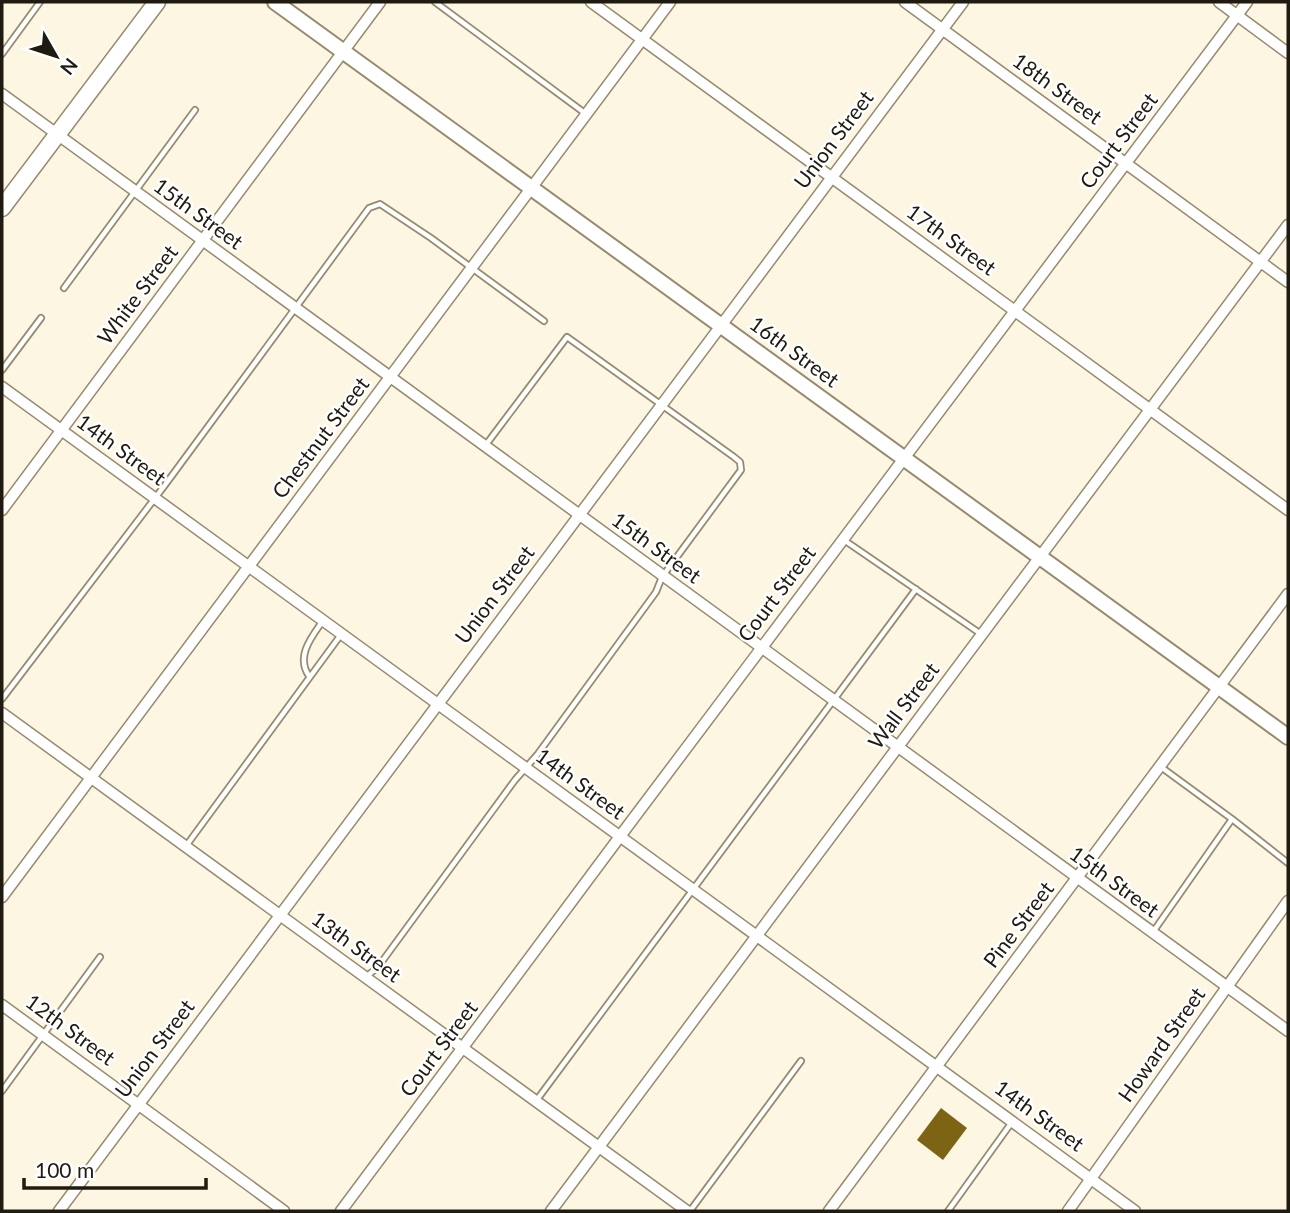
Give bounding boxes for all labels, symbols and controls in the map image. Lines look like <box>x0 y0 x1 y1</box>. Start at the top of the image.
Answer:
north arrow <box>21 21 91 91</box>
street label: 18th Street <box>1008 47 1108 129</box>
text: N <box>56 54 83 80</box>
street label: Union Street <box>788 85 878 193</box>
street label: Court Street <box>1074 87 1162 193</box>
street label: 15th Street <box>149 172 249 254</box>
street label: 17th Street <box>902 198 1002 280</box>
street label: White Street <box>91 239 182 349</box>
street label: 16th Street <box>745 310 845 392</box>
street label: Chestnut Street <box>266 371 374 503</box>
street label: 14th Street <box>72 408 172 490</box>
street label: 15th Street <box>607 506 707 588</box>
street label: Union Street <box>449 540 539 648</box>
street label: Court Street <box>732 540 820 646</box>
street label: Wall Street <box>862 657 944 753</box>
street label: 14th Street <box>531 742 631 824</box>
street label: 15th Street <box>1065 840 1165 922</box>
street label: Pine Street <box>977 876 1058 972</box>
street label: 13th Street <box>307 905 407 987</box>
street label: Howard Street <box>1112 982 1210 1106</box>
street label: 12th Street <box>21 988 121 1070</box>
street label: Union Street <box>109 994 199 1102</box>
street label: Court Street <box>394 995 482 1101</box>
street label: 14th Street <box>990 1074 1090 1156</box>
scale bar <box>24 1146 206 1190</box>
text: 100 m <box>35 1157 94 1182</box>

